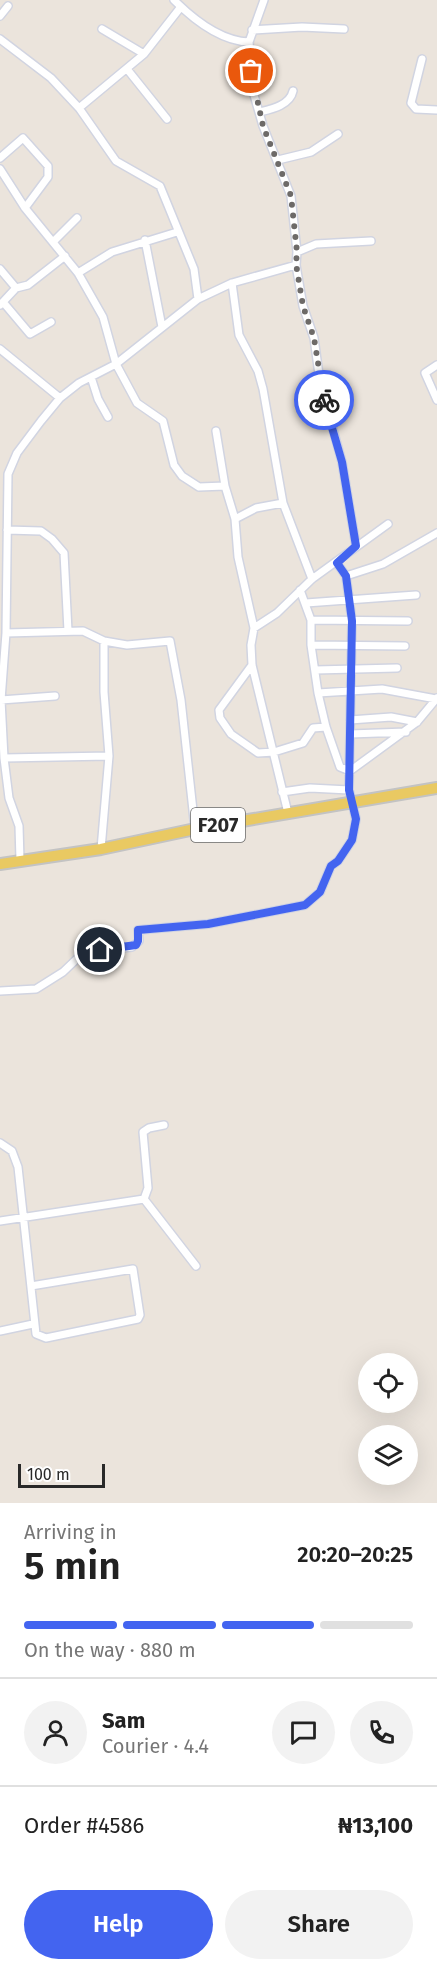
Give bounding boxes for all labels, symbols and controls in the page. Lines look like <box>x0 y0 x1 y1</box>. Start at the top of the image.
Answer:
pin <box>225 45 276 96</box>
icon: bag <box>234 54 267 87</box>
courier <box>294 370 354 430</box>
icon: bike <box>308 384 341 417</box>
road number: F207 <box>191 808 245 842</box>
pin <box>74 924 125 975</box>
icon: home <box>83 933 116 966</box>
map controls <box>358 1353 418 1485</box>
button: locate <box>358 1353 418 1413</box>
button: layers <box>358 1425 418 1485</box>
scale bar <box>18 1461 105 1488</box>
text: 100 m <box>27 1465 70 1484</box>
text: Arriving in <box>24 1520 117 1544</box>
text: 20:20–20:25 <box>297 1541 413 1568</box>
text: 5 min <box>24 1543 121 1589</box>
text: On the way · 880 m <box>24 1638 196 1662</box>
button: person <box>24 1701 87 1764</box>
button: chat <box>272 1701 335 1764</box>
button: phone <box>350 1701 413 1764</box>
text: Sam <box>102 1707 145 1734</box>
text: Courier · 4.4 <box>102 1734 209 1758</box>
text: Order #4586 <box>24 1812 144 1839</box>
text: ₦13,100 <box>338 1812 413 1839</box>
button: Help <box>24 1890 213 1959</box>
button: Share <box>225 1890 413 1959</box>

